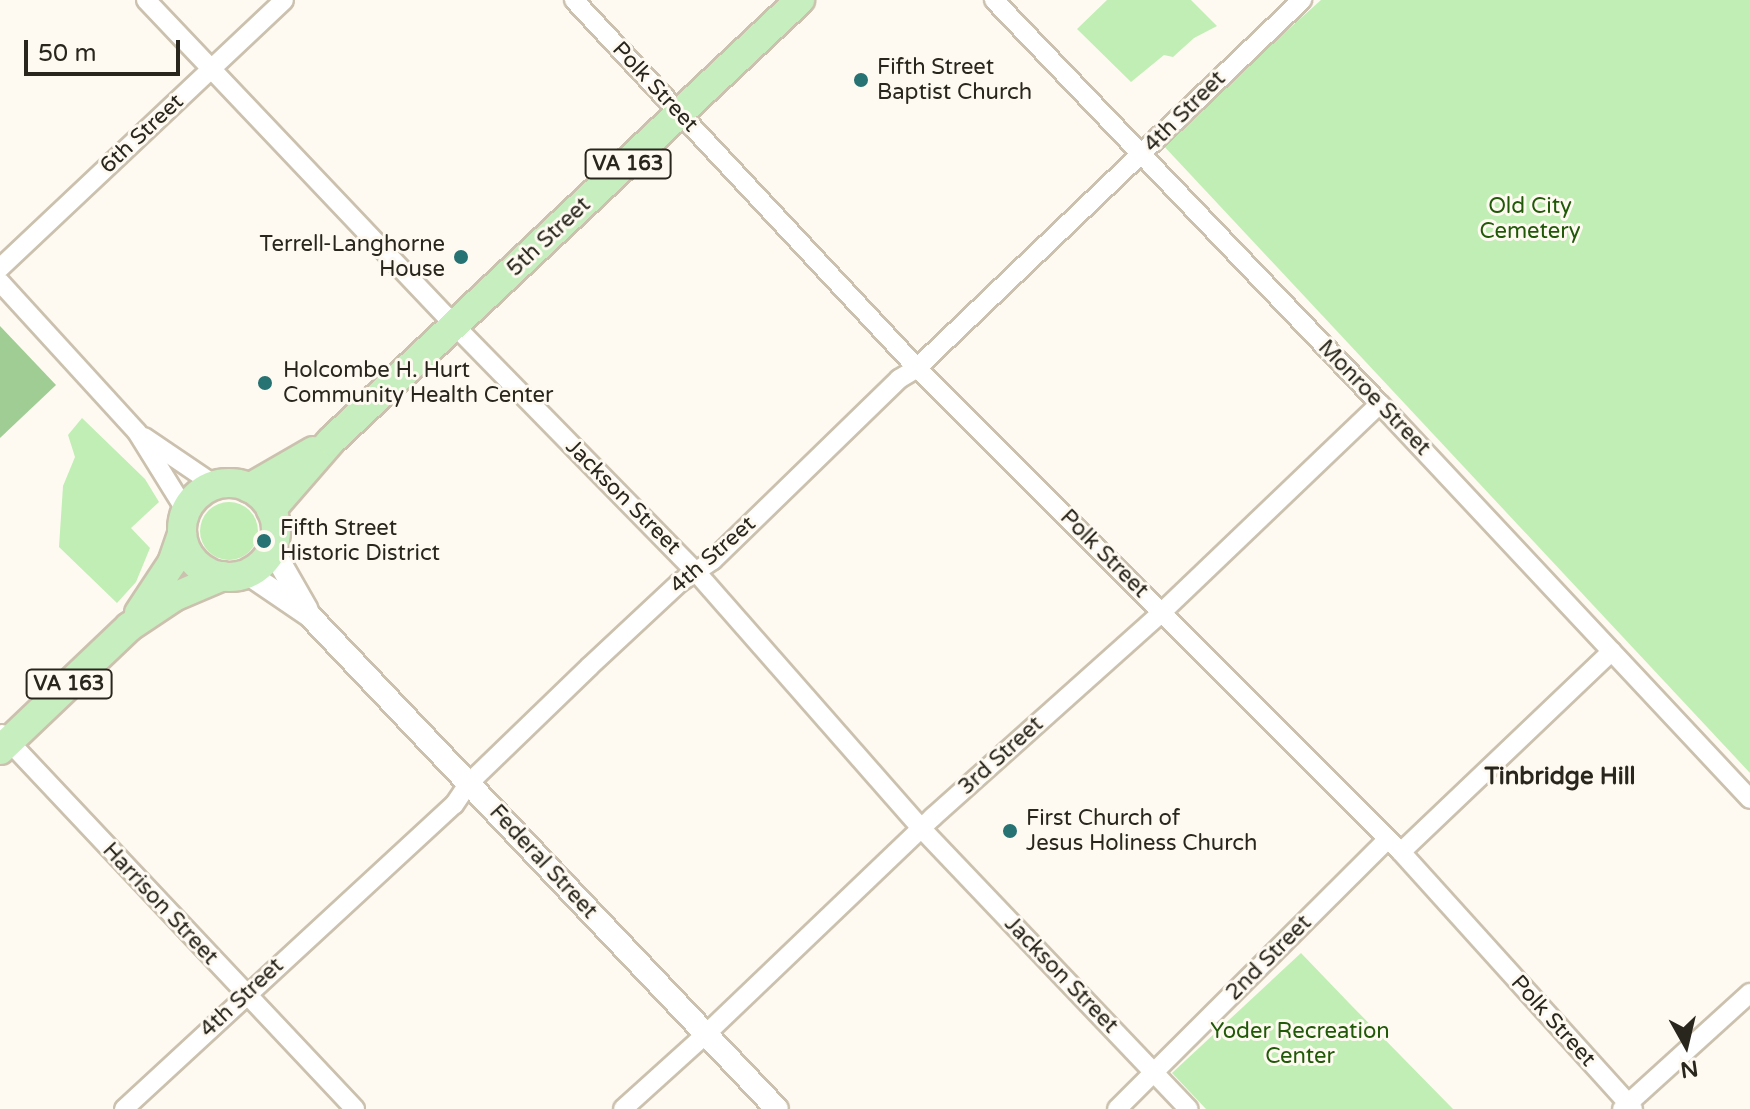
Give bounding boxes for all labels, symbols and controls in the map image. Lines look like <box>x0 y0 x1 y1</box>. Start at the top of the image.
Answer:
scale bar <box>28 24 184 74</box>
street label: Polk Street <box>607 36 703 138</box>
text: 50 m <box>38 39 96 68</box>
place label: Fifth Street Baptist Church <box>877 54 1032 106</box>
street label: 4th Street <box>1139 66 1231 158</box>
marker: Fifth Street Baptist Church <box>852 71 870 89</box>
street label: 6th Street <box>95 89 189 179</box>
road number: VA 163 <box>584 148 672 180</box>
street label: 5th Street <box>502 192 596 282</box>
park label: Old City Cemetery <box>1480 193 1580 244</box>
place label: Terrell-Langhorne House <box>260 231 445 282</box>
marker: Terrell-Langhorne House <box>452 248 470 266</box>
street label: Monroe Street <box>1312 335 1436 461</box>
place label: Holcombe H. Hurt Community Health Center <box>283 357 553 408</box>
marker: Holcombe H. Hurt Community Health Center <box>254 372 276 394</box>
street label: Jackson Street <box>560 434 686 560</box>
street label: Polk Street <box>1054 504 1154 604</box>
street label: 4th Street <box>665 511 761 599</box>
place label: Fifth Street Historic District <box>280 515 440 566</box>
marker: Fifth Street Historic District <box>255 532 273 550</box>
road number: VA 163 <box>25 668 113 700</box>
street label: 3rd Street <box>953 711 1049 801</box>
district label: Tinbridge Hill <box>1484 763 1636 791</box>
street label: Federal Street <box>484 800 602 924</box>
place label: First Church of Jesus Holiness Church <box>1026 805 1257 856</box>
marker: First Church of Jesus Holiness Church <box>1001 822 1019 840</box>
street label: Harrison Street <box>97 838 223 970</box>
street label: 2nd Street <box>1221 910 1317 1006</box>
street label: Jackson Street <box>999 911 1123 1039</box>
street label: 4th Street <box>195 953 289 1043</box>
street label: Polk Street <box>1505 970 1601 1072</box>
north arrow <box>1646 1005 1726 1085</box>
park label: Yoder Recreation Center <box>1210 1018 1390 1070</box>
text: N <box>1679 1055 1700 1083</box>

